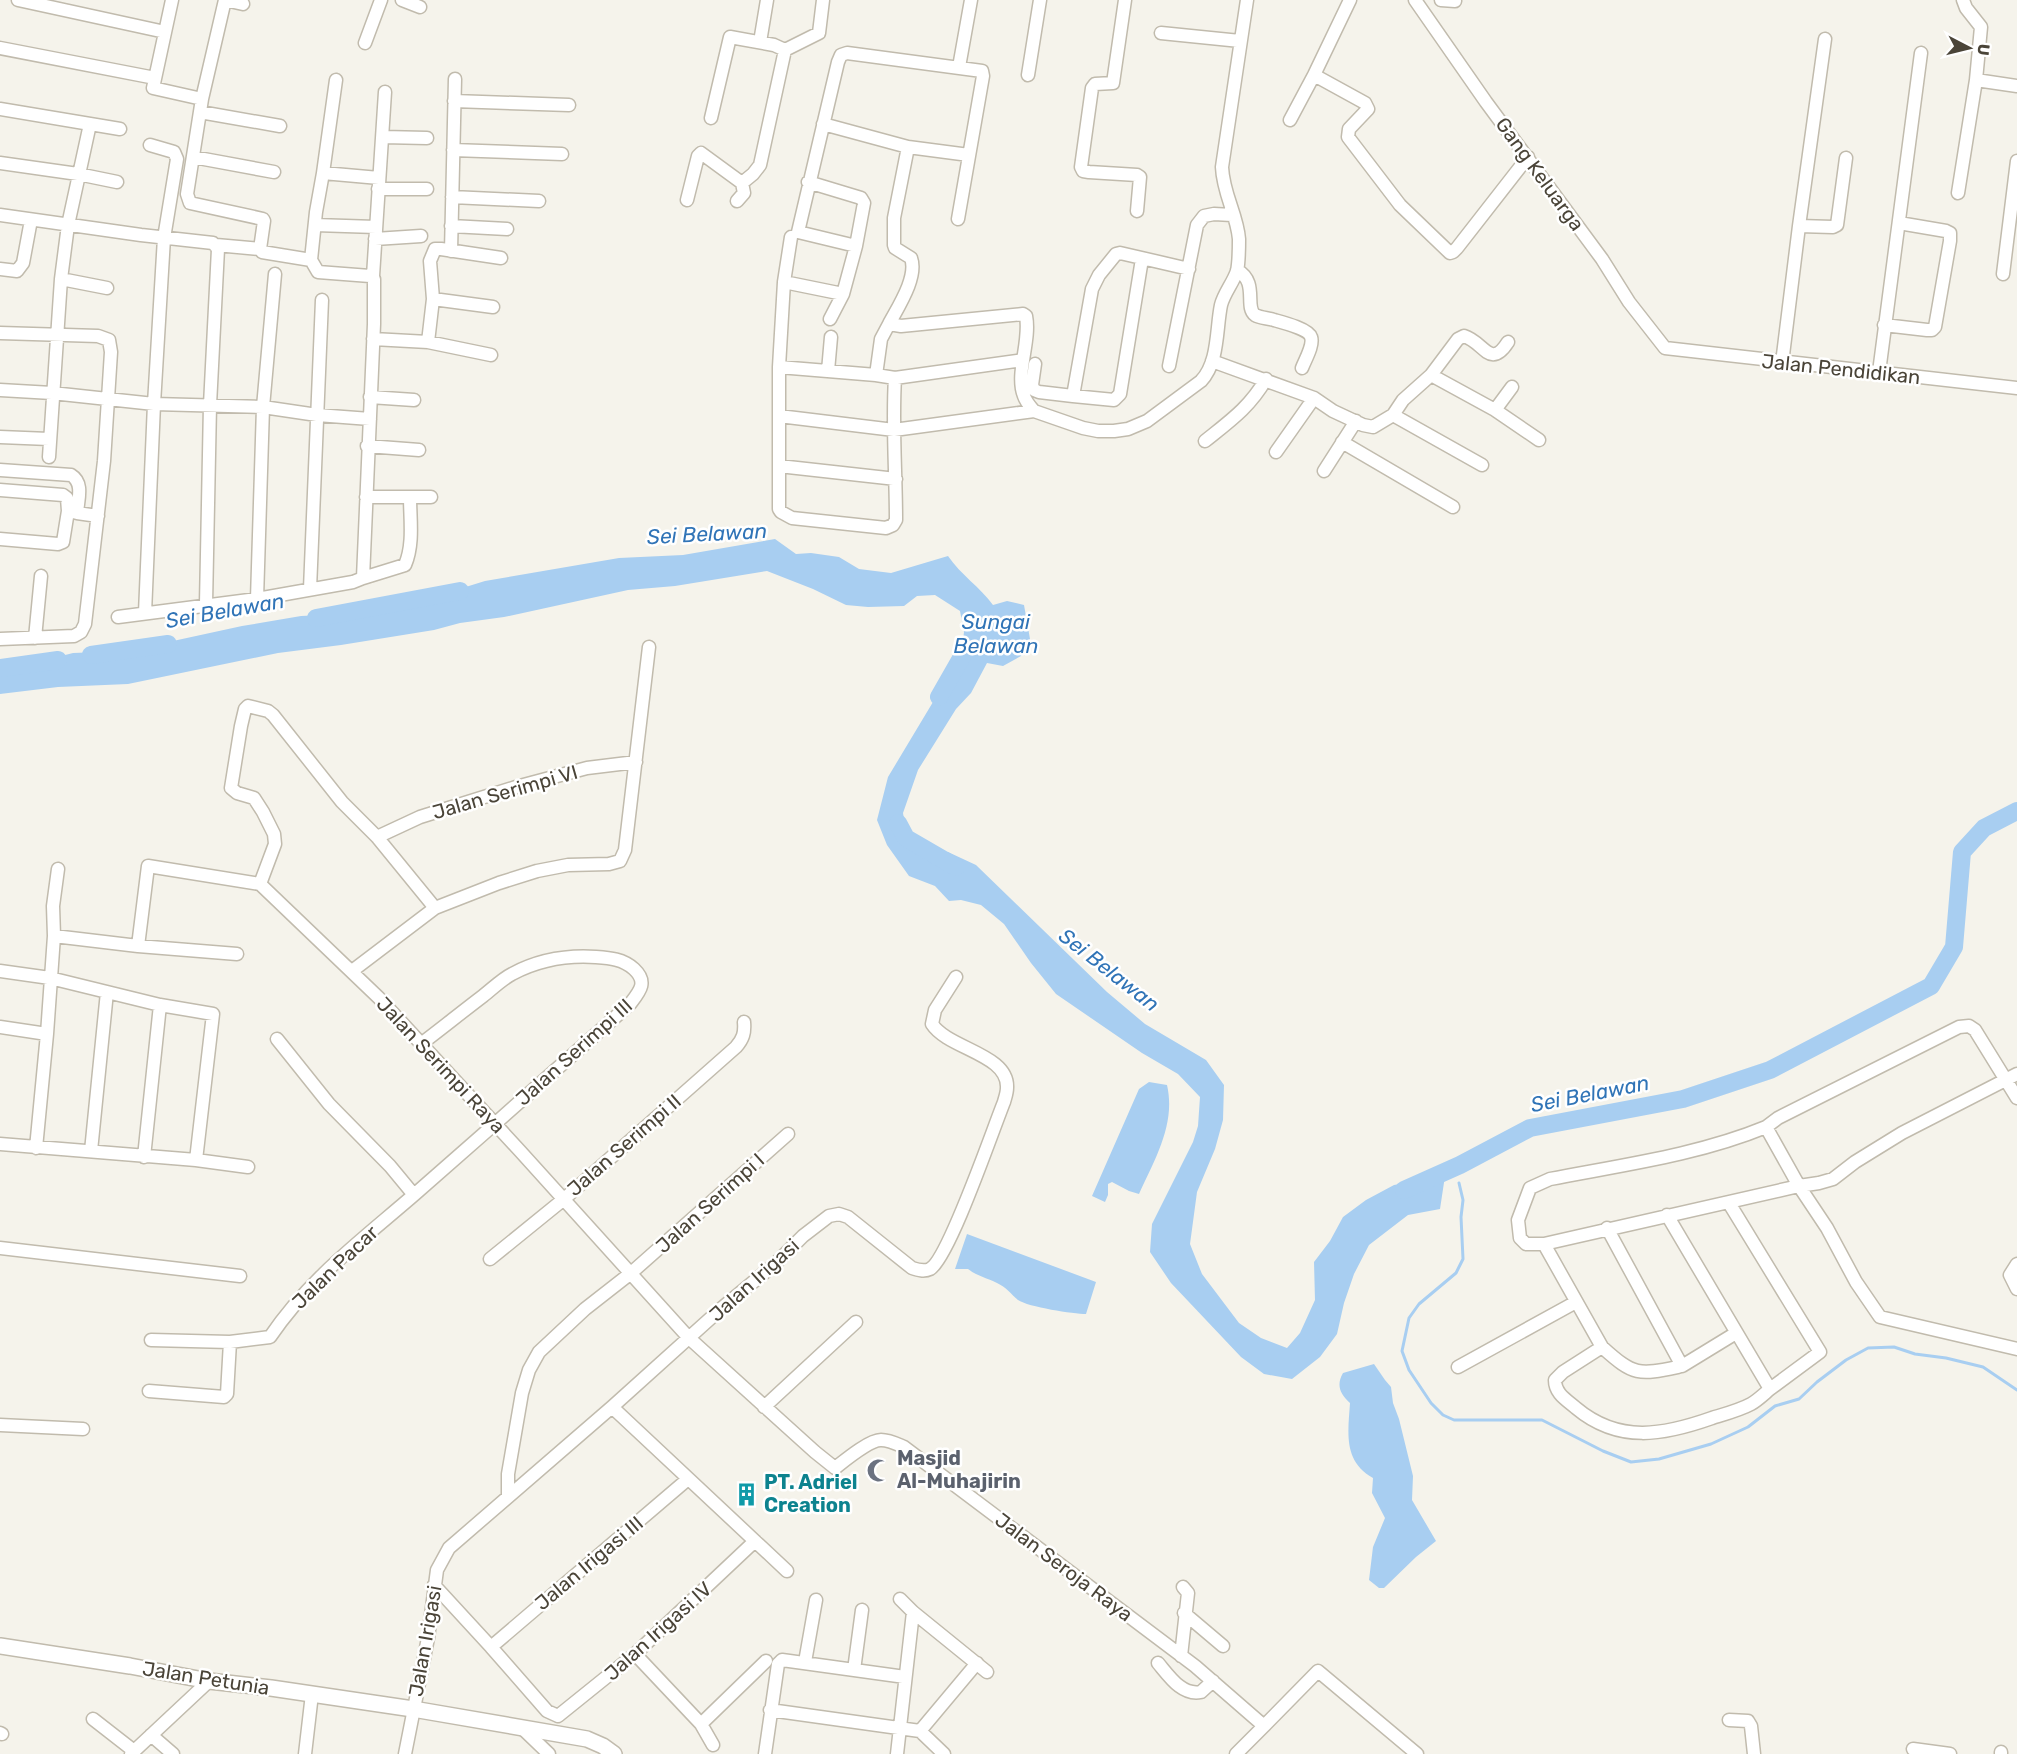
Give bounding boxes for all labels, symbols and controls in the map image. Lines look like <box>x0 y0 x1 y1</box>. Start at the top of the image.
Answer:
north arrow <box>1939 18 1999 78</box>
text: U <box>1973 43 1994 57</box>
street label: Gang Keluarga <box>1491 113 1589 235</box>
street label: Jalan Pendidikan <box>1761 349 1921 389</box>
water label: Sei Belawan <box>646 518 768 549</box>
water label: Sei Belawan <box>164 588 286 633</box>
water label: Sungai Belawan <box>953 609 1039 658</box>
street label: Jalan Serimpi VI <box>430 760 580 824</box>
water label: Sei Belawan <box>1054 923 1164 1016</box>
street label: Jalan Serimpi Raya <box>372 992 510 1138</box>
street label: Jalan Serimpi III <box>511 993 637 1111</box>
water label: Sei Belawan <box>1529 1070 1651 1117</box>
street label: Jalan Serimpi II <box>562 1089 686 1201</box>
street label: Jalan Serimpi I <box>651 1148 769 1258</box>
street label: Jalan Pacar <box>287 1220 383 1314</box>
street label: Jalan Irigasi <box>704 1233 804 1327</box>
place label: Masjid Al-Muhajirin <box>897 1446 1021 1493</box>
mosque icon: Masjid Al-Muhajirin <box>866 1457 892 1483</box>
place label: PT. Adriel Creation <box>764 1470 858 1517</box>
building icon: PT. Adriel Creation <box>733 1481 759 1507</box>
street label: Jalan Seroja Raya <box>991 1508 1137 1626</box>
street label: Jalan Irigasi III <box>530 1511 648 1615</box>
street label: Jalan Irigasi IV <box>599 1577 717 1685</box>
street label: Jalan Irigasi <box>403 1584 447 1698</box>
street label: Jalan Petunia <box>141 1656 271 1700</box>

